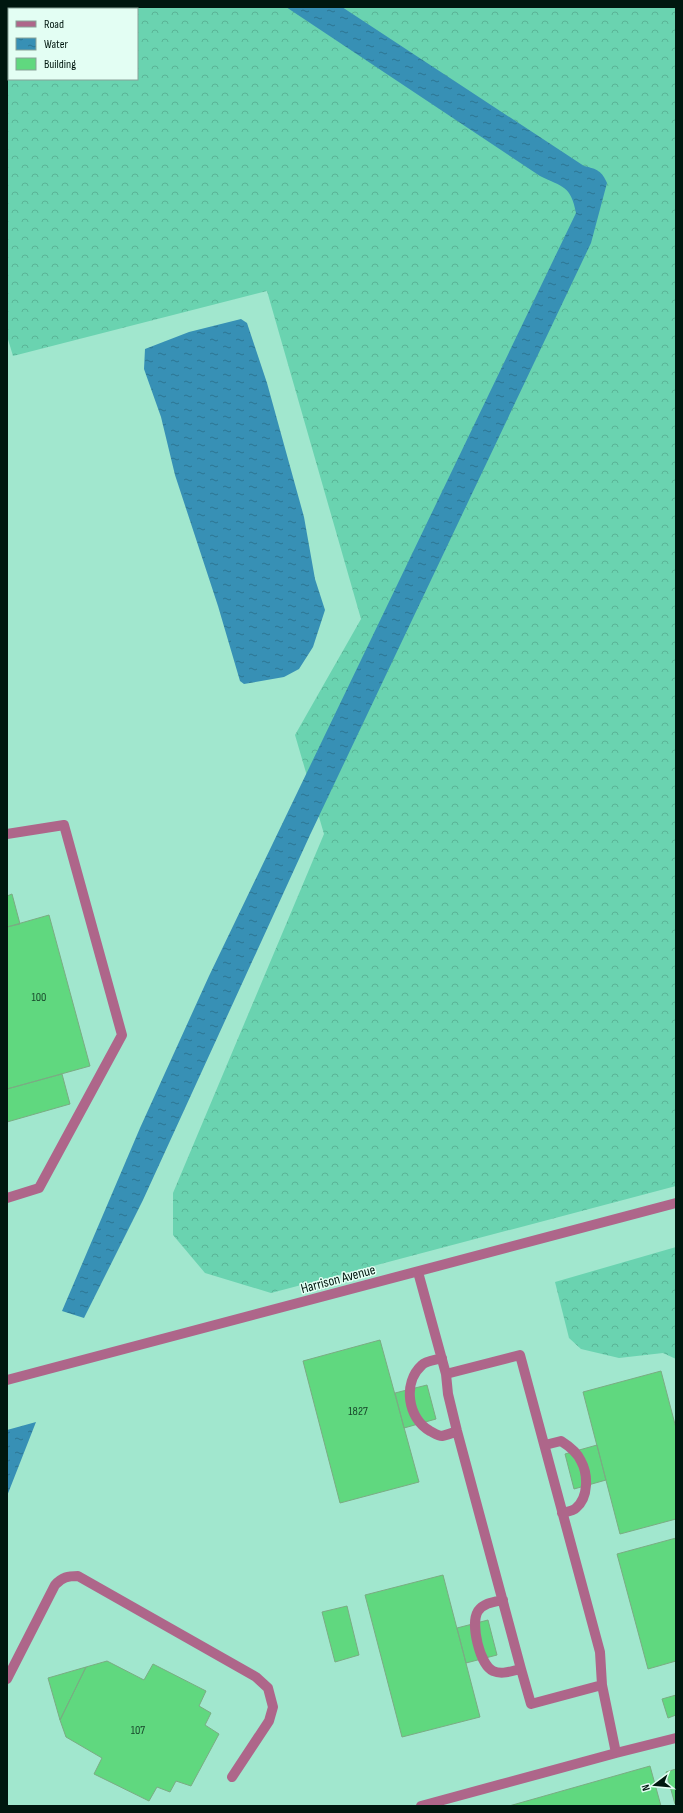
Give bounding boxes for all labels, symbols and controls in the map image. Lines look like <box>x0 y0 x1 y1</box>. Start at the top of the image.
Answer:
legend <box>8 8 138 80</box>
text: Road <box>44 17 64 32</box>
text: Water <box>44 37 68 52</box>
text: Building <box>44 57 76 72</box>
house number: 100 <box>32 990 46 1005</box>
street label: Harrison Avenue <box>299 1261 377 1297</box>
house number: 1827 <box>348 1404 368 1419</box>
house number: 107 <box>131 1723 145 1738</box>
north arrow <box>635 1765 675 1805</box>
text: N <box>639 1783 653 1792</box>

